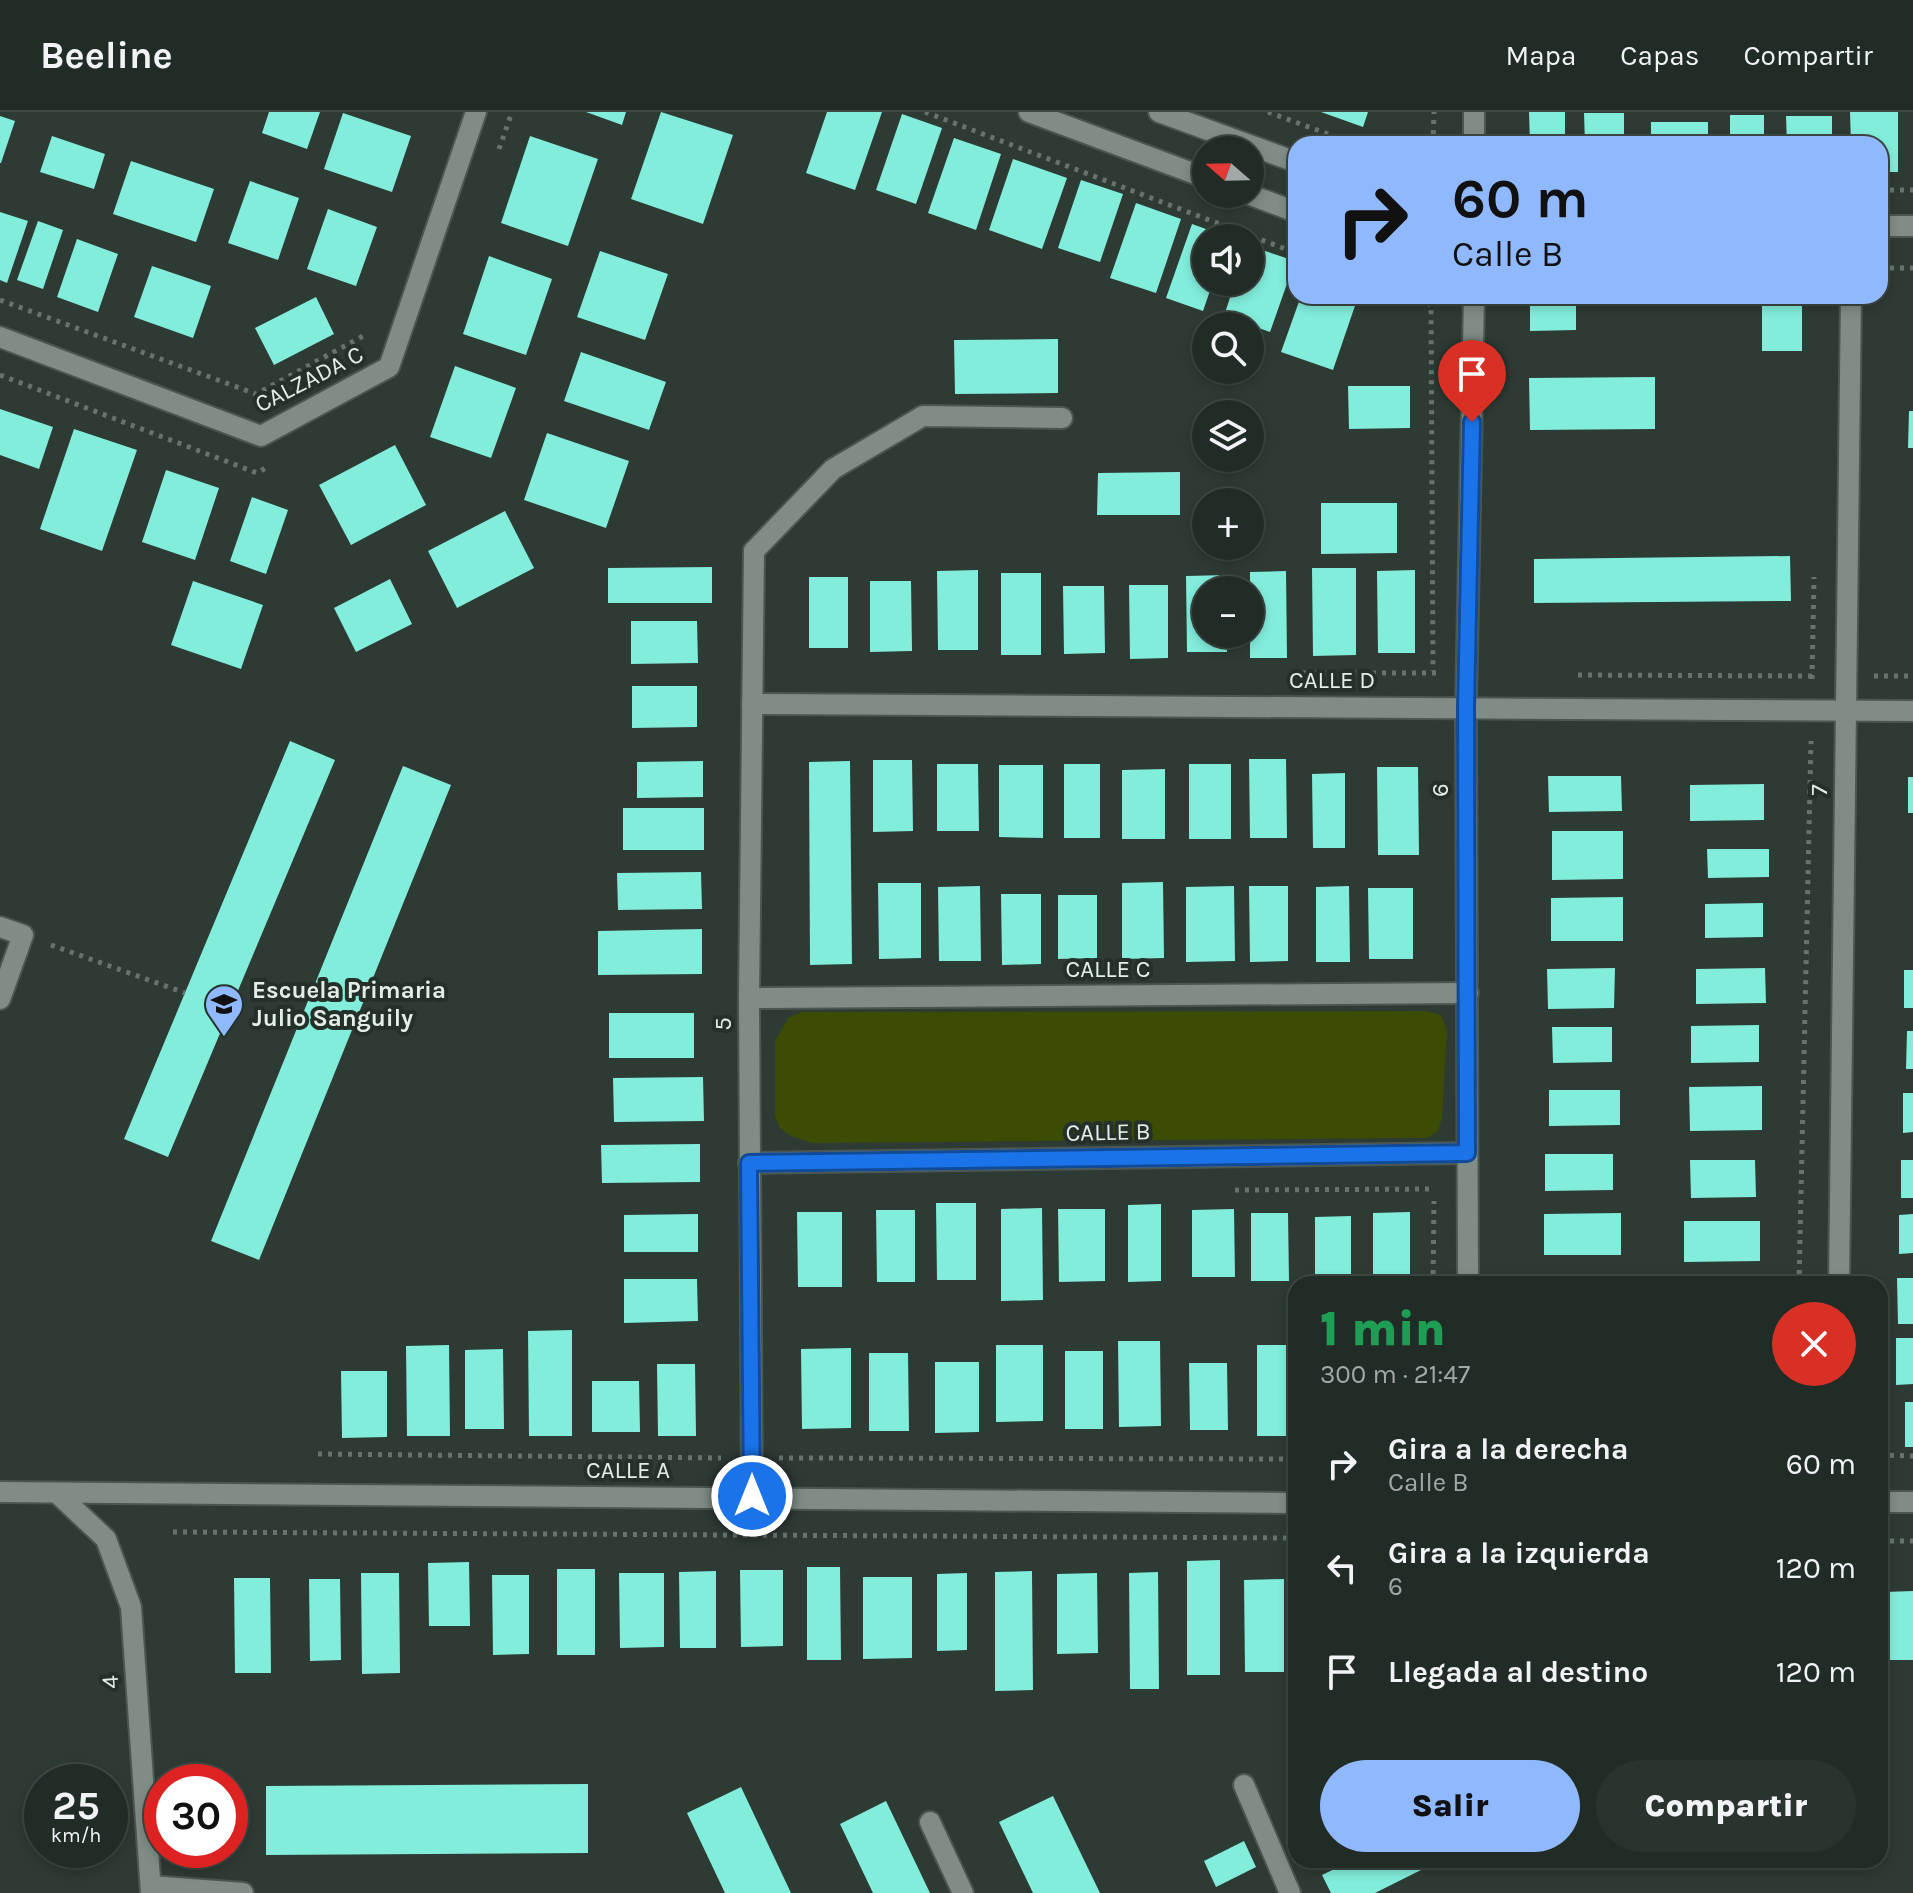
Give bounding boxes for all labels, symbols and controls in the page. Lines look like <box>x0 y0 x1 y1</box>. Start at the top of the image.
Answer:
text: Beeline <box>40 33 173 78</box>
text: Mapa <box>1505 39 1576 72</box>
text: Capas <box>1620 39 1699 72</box>
text: Compartir <box>1743 39 1873 72</box>
north arrow <box>1192 136 1264 208</box>
map controls <box>1192 136 1264 648</box>
text: 60 m <box>1452 166 1589 231</box>
icon: right <box>1320 168 1424 272</box>
button: sound <box>1192 224 1264 296</box>
text: Calle B <box>1452 233 1563 275</box>
button: search <box>1192 312 1264 384</box>
street label: CALZADA C <box>250 340 368 418</box>
pin <box>1438 340 1506 422</box>
icon: arrive <box>1450 352 1494 396</box>
button: layers <box>1192 400 1264 472</box>
button: + <box>1192 488 1264 560</box>
button: − <box>1192 576 1264 648</box>
street label: CALLE D <box>1289 666 1375 694</box>
street label: 6 <box>1426 783 1454 797</box>
street label: 7 <box>1805 784 1833 796</box>
street label: CALLE C <box>1066 955 1150 983</box>
place label: Escuela Primaria Julio Sanguily <box>252 976 446 1032</box>
school or university icon: Escuela Primaria Julio Sanguily <box>203 983 245 1038</box>
street label: 5 <box>709 1017 737 1031</box>
street label: CALLE B <box>1065 1117 1151 1147</box>
text: 1 min <box>1320 1301 1446 1357</box>
button: close <box>1772 1302 1856 1386</box>
text: 300 m · 21:47 <box>1320 1359 1470 1390</box>
text: Gira a la derecha <box>1388 1431 1629 1467</box>
icon: right <box>1320 1442 1364 1486</box>
text: 60 m <box>1786 1446 1856 1482</box>
position arrow <box>710 1454 794 1538</box>
street label: CALLE A <box>586 1456 670 1484</box>
text: Calle B <box>1388 1467 1469 1498</box>
text: Gira a la izquierda <box>1388 1535 1650 1571</box>
icon: left <box>1320 1546 1364 1590</box>
text: 120 m <box>1776 1550 1856 1586</box>
text: 6 <box>1388 1571 1403 1602</box>
icon: arrive <box>1320 1650 1364 1694</box>
text: Llegada al destino <box>1388 1654 1648 1690</box>
text: 120 m <box>1776 1654 1856 1690</box>
street label: 4 <box>96 1674 124 1690</box>
button: Salir <box>1320 1760 1580 1852</box>
button: Compartir <box>1596 1760 1856 1852</box>
speed limit sign: 30 <box>144 1764 248 1868</box>
text: 25 <box>52 1782 100 1829</box>
text: km/h <box>51 1824 101 1847</box>

